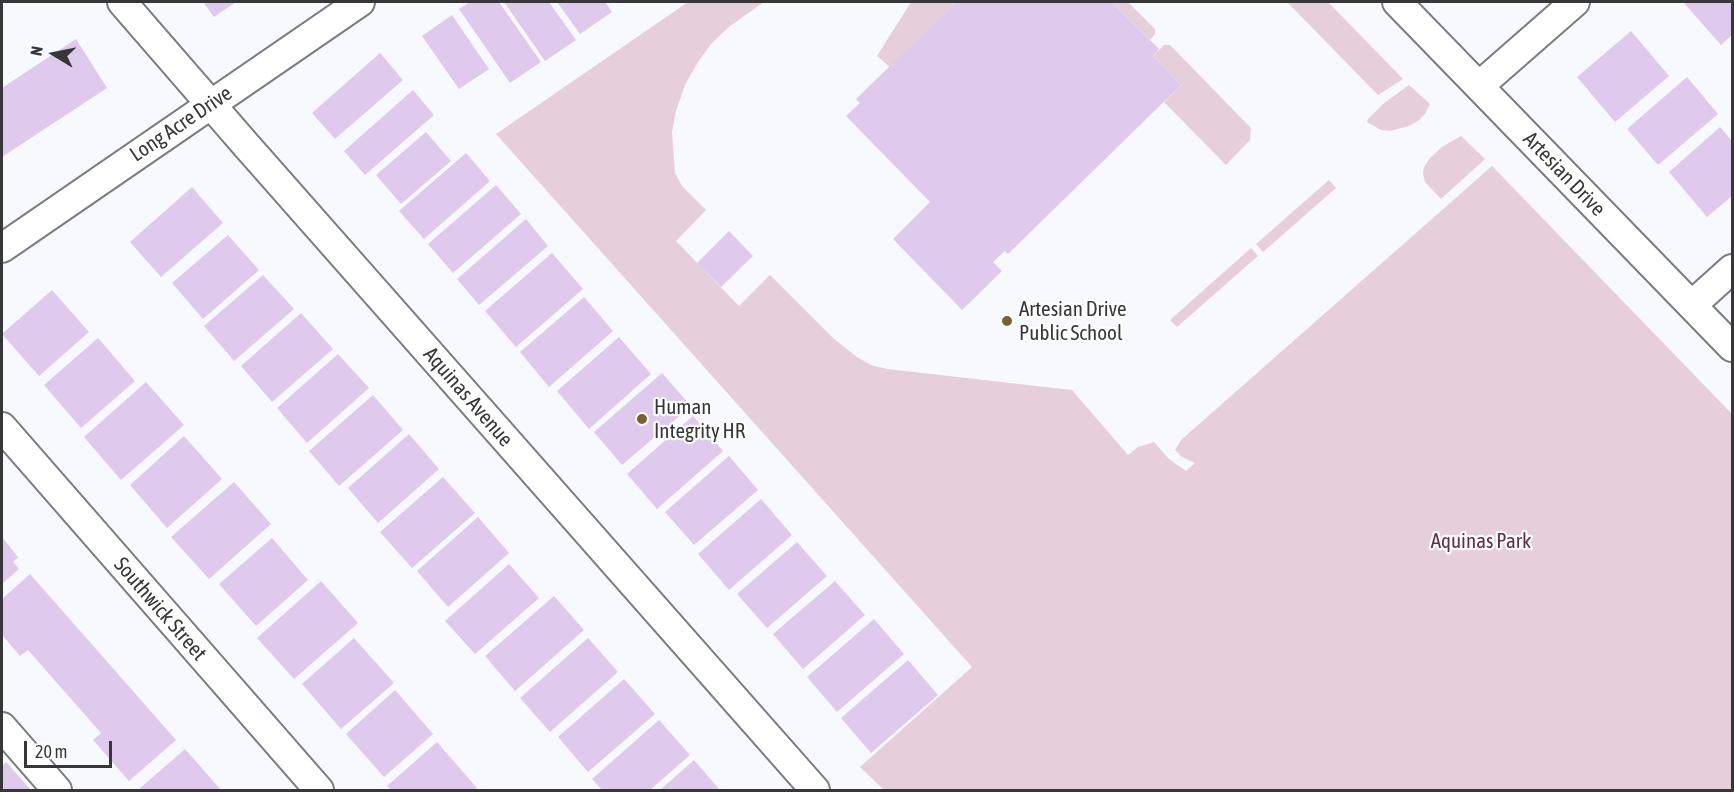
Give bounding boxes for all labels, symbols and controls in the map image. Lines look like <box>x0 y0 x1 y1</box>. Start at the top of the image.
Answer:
north arrow <box>24 24 84 84</box>
text: N <box>27 45 46 57</box>
street label: Long Acre Drive <box>125 81 237 167</box>
street label: Artesian Drive <box>1518 127 1610 221</box>
place label: Artesian Drive Public School <box>1019 296 1126 346</box>
marker: Artesian Drive Public School <box>1000 314 1014 328</box>
street label: Aquinas Avenue <box>418 342 518 452</box>
place label: Human Integrity HR <box>654 394 745 444</box>
marker: Human Integrity HR <box>635 412 649 426</box>
park label: Aquinas Park <box>1431 528 1531 554</box>
street label: Southwick Street <box>108 552 212 666</box>
scale bar <box>27 729 116 767</box>
text: 20 m <box>35 741 67 762</box>

